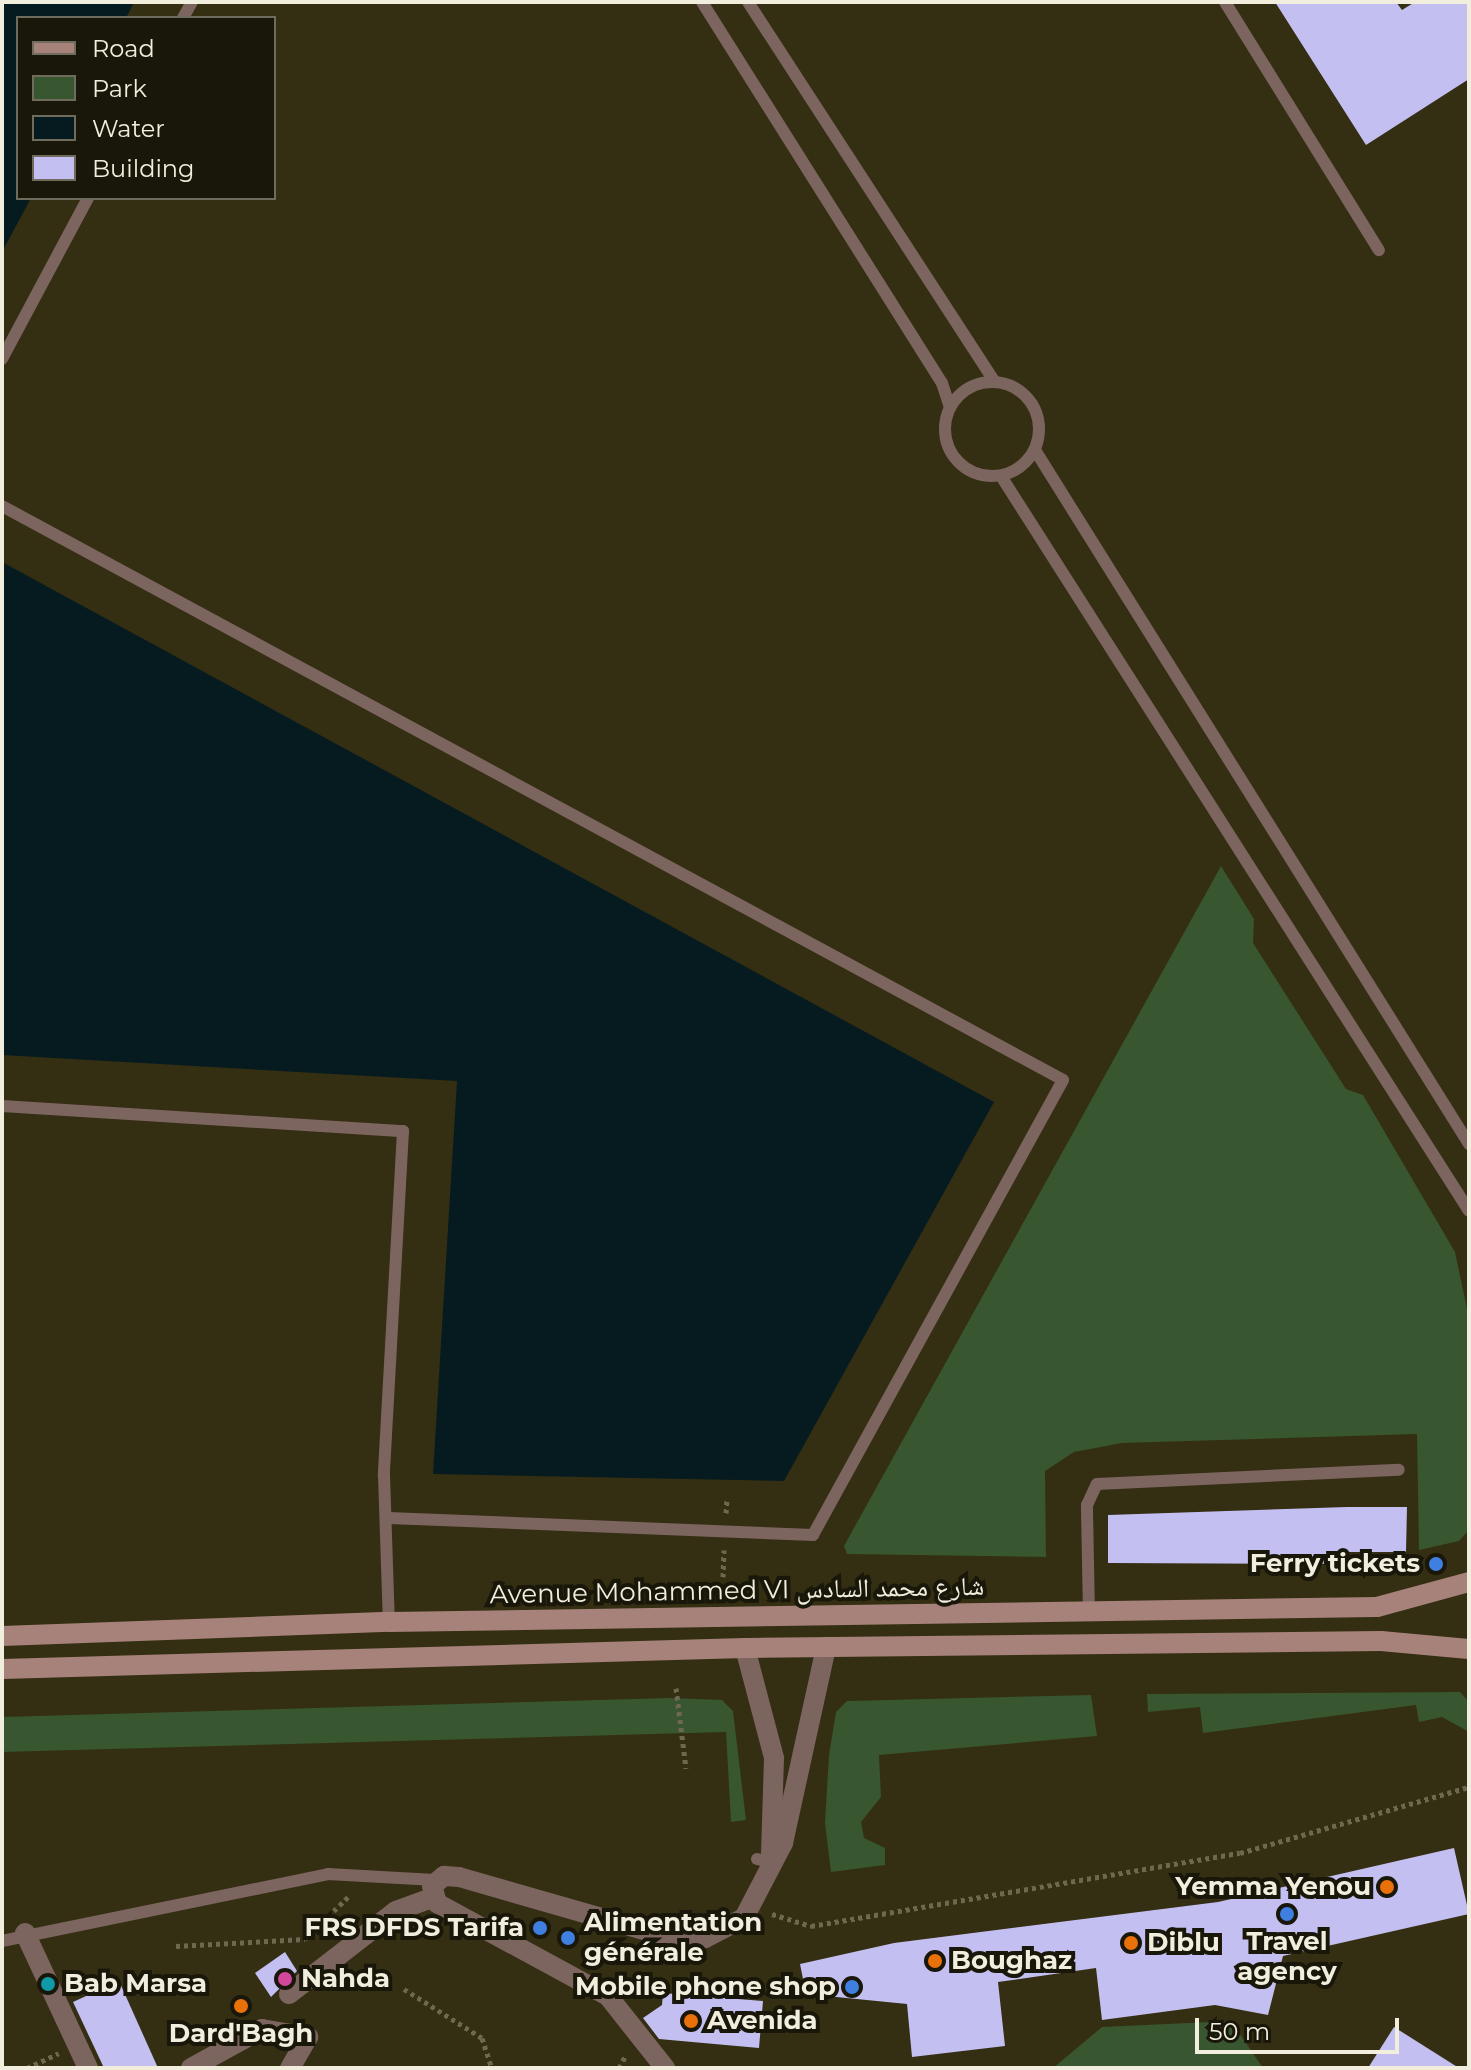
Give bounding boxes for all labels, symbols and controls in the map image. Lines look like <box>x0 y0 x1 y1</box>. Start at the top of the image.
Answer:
legend <box>16 16 276 200</box>
text: Road <box>92 34 155 63</box>
text: Park <box>92 74 147 103</box>
text: Water <box>92 114 165 143</box>
text: Building <box>92 154 195 183</box>
place label: Ferry tickets <box>1250 1548 1420 1580</box>
marker: Ferry tickets <box>1427 1555 1445 1573</box>
street label: Avenue Mohammed VI شارع محمد السادس <box>489 1571 985 1611</box>
place label: Yemma Yenou <box>1175 1871 1371 1903</box>
marker: Yemma Yenou <box>1378 1878 1396 1896</box>
marker: Travel agency <box>1278 1905 1296 1923</box>
place label: Alimentation générale <box>584 1907 762 1968</box>
place label: FRS DFDS Tarifa <box>305 1912 524 1944</box>
marker: FRS DFDS Tarifa <box>531 1919 549 1937</box>
place label: Travel agency <box>1237 1926 1337 1988</box>
place label: Diblu <box>1147 1927 1220 1959</box>
marker: Alimentation générale <box>559 1929 577 1947</box>
marker: Diblu <box>1122 1934 1140 1952</box>
place label: Boughaz <box>951 1945 1072 1977</box>
marker: Boughaz <box>926 1952 944 1970</box>
place label: Nahda <box>301 1963 390 1995</box>
place label: Bab Marsa <box>64 1968 207 2000</box>
marker: Nahda <box>276 1970 294 1988</box>
place label: Mobile phone shop <box>575 1971 836 2003</box>
marker: Bab Marsa <box>39 1975 57 1993</box>
marker: Mobile phone shop <box>843 1978 861 1996</box>
marker: Dard'Bagh <box>232 1997 250 2015</box>
scale bar <box>1199 2002 1403 2052</box>
place label: Avenida <box>707 2005 818 2037</box>
marker: Avenida <box>682 2012 700 2030</box>
text: 50 m <box>1209 2017 1270 2046</box>
place label: Dard'Bagh <box>169 2018 313 2050</box>

